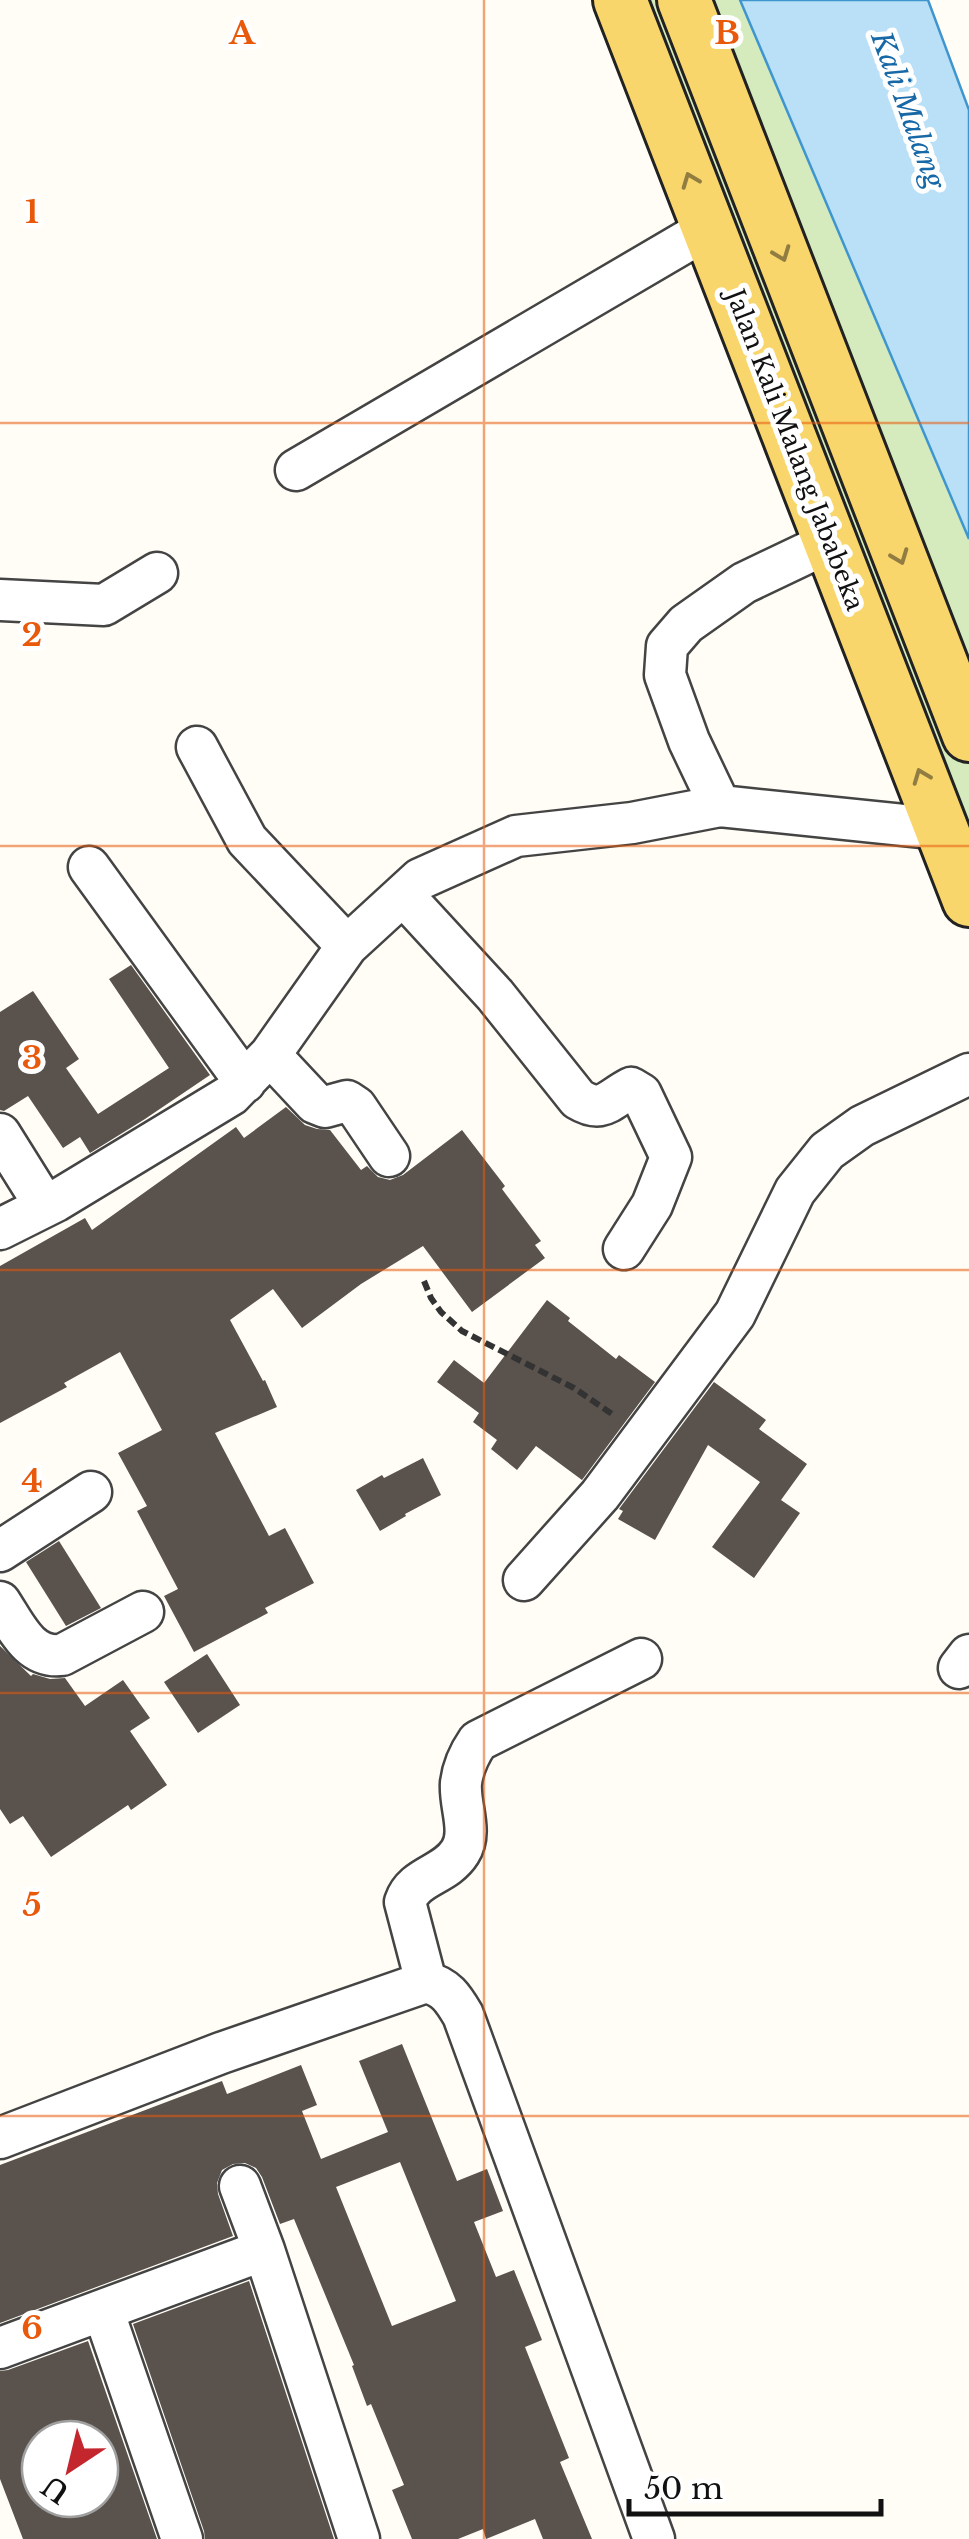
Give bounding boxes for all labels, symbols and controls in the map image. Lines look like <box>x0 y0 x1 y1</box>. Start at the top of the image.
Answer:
text: A <box>228 13 256 53</box>
text: B <box>714 13 740 53</box>
water label: Kali Malang <box>863 25 953 195</box>
one-way arrow <box>681 172 702 189</box>
text: 1 <box>25 192 39 232</box>
one-way arrow <box>771 244 791 262</box>
street label: Jalan Kali Malang Jababeka <box>718 282 871 615</box>
one-way arrow <box>888 547 908 565</box>
text: 2 <box>22 615 42 655</box>
one-way arrow <box>913 769 933 786</box>
text: 3 <box>22 1038 42 1078</box>
text: 4 <box>21 1461 43 1501</box>
text: 5 <box>22 1885 42 1925</box>
text: 6 <box>21 2308 43 2348</box>
north arrow <box>20 2419 120 2519</box>
scale bar <box>629 2454 882 2516</box>
text: U <box>36 2467 76 2510</box>
text: 50 m <box>644 2470 723 2507</box>

